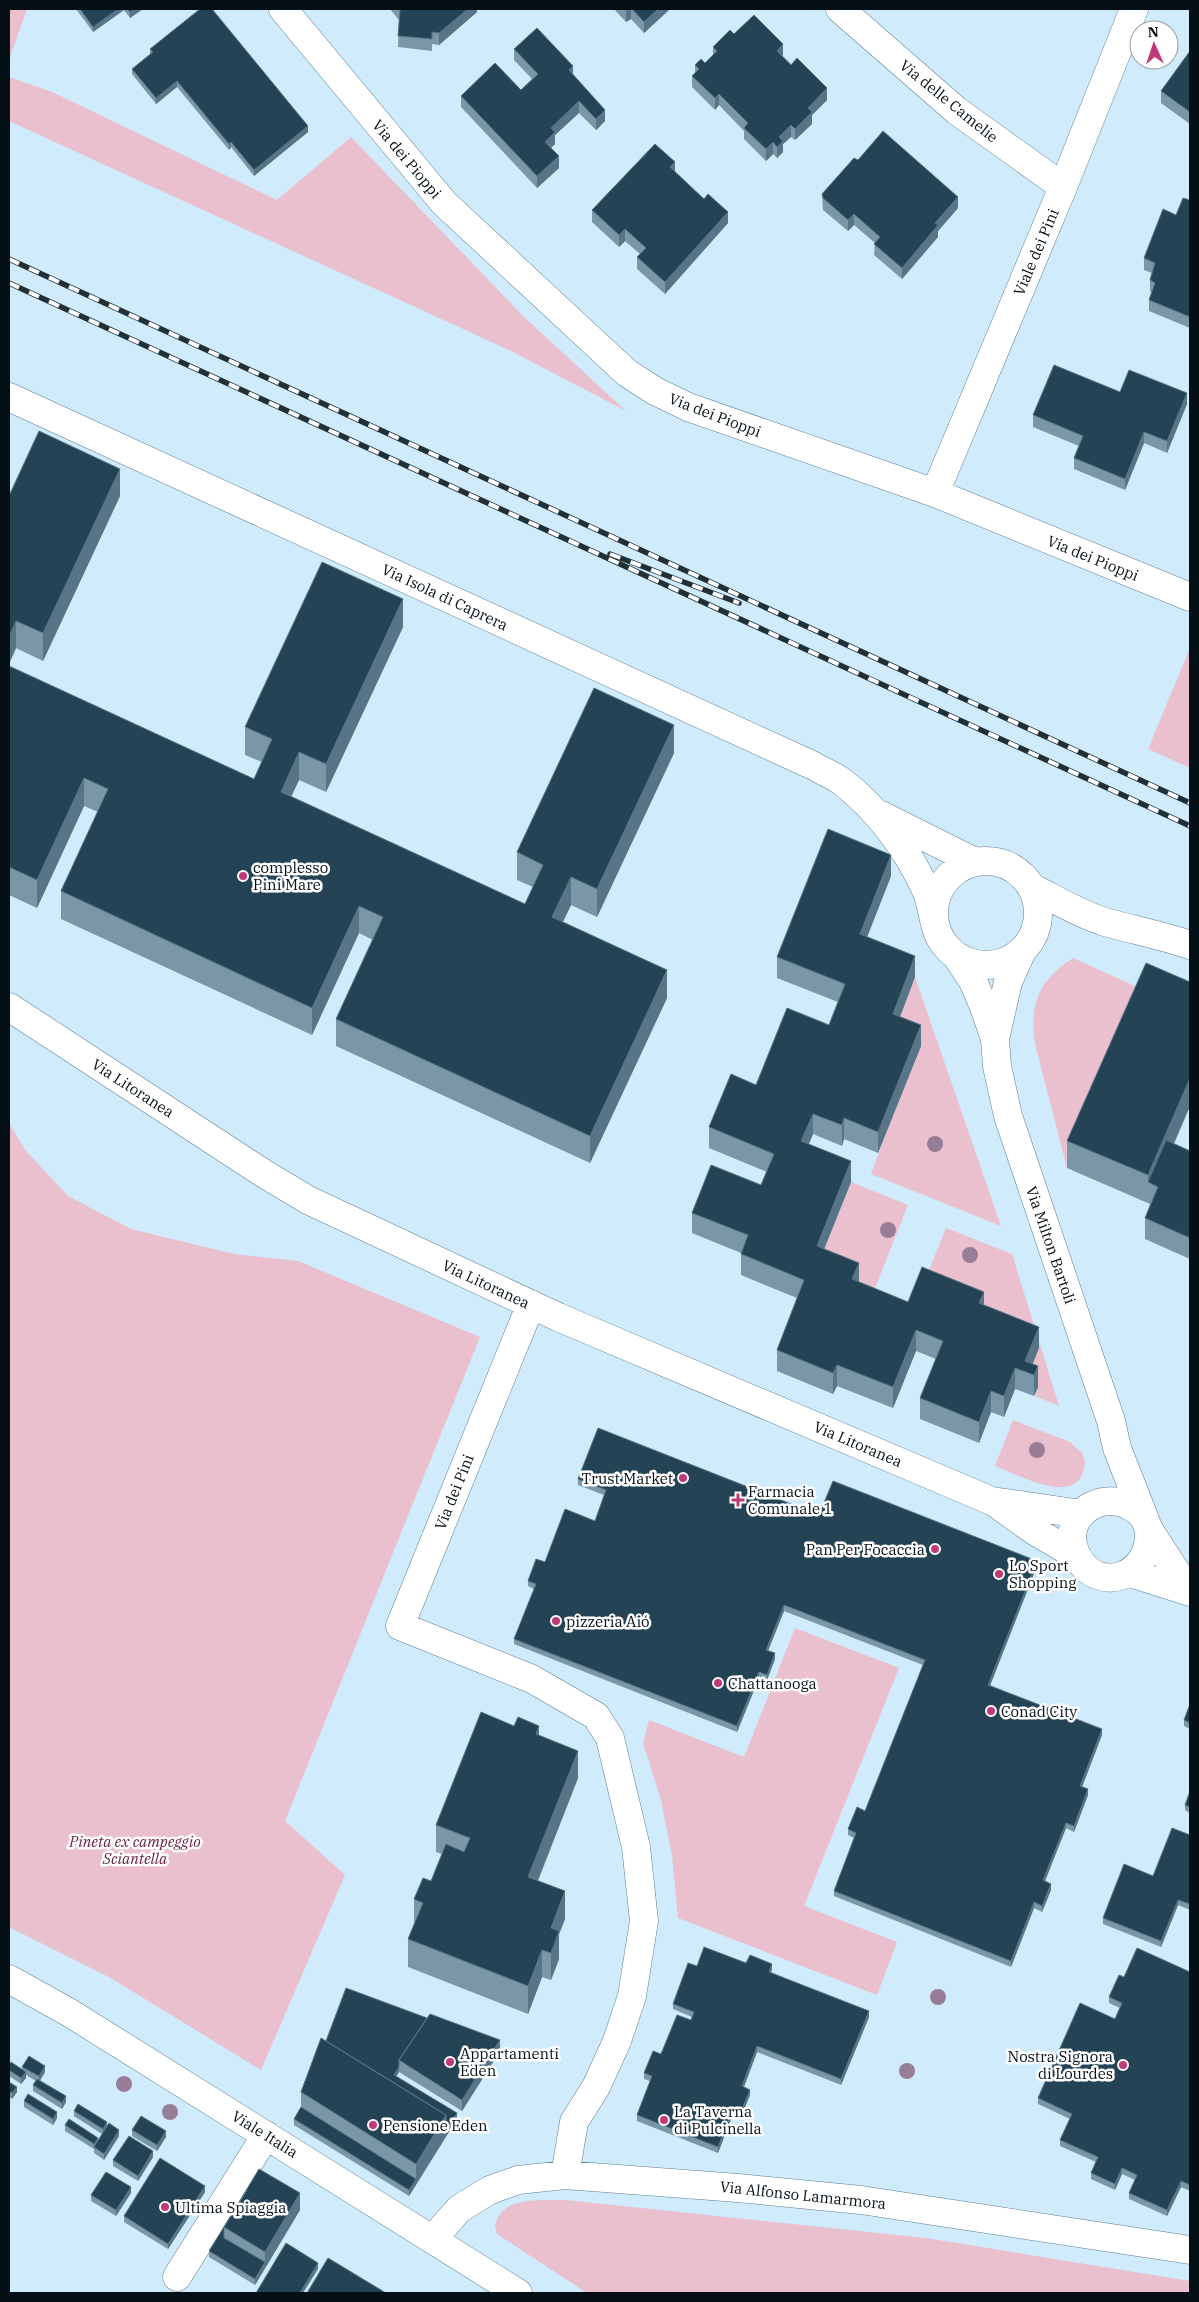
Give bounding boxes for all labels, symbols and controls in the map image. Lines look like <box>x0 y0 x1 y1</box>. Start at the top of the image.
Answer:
north arrow <box>1129 20 1179 70</box>
text: N <box>1147 23 1159 41</box>
street label: Via delle Camelie <box>896 56 1002 146</box>
street label: Via dei Pioppi <box>369 116 446 203</box>
street label: Viale dei Pini <box>1009 206 1063 298</box>
street label: Via dei Pioppi <box>666 389 764 441</box>
street label: Via dei Pioppi <box>1044 531 1142 585</box>
street label: Via Isola di Caprera <box>379 559 511 635</box>
place label: complesso Pini Mare <box>253 858 328 894</box>
marker: complesso Pini Mare <box>237 870 249 882</box>
street label: Via Litoranea <box>88 1054 178 1122</box>
street label: Via Milton Bartoli <box>1022 1184 1080 1307</box>
street label: Via Litoranea <box>439 1255 533 1313</box>
street label: Via Litoranea <box>811 1417 905 1471</box>
street label: Via dei Pini <box>430 1451 478 1533</box>
place label: Trust Market <box>581 1469 673 1488</box>
marker: Trust Market <box>677 1472 689 1484</box>
place label: Farmacia Comunale 1 <box>748 1482 832 1518</box>
marker: Farmacia Comunale 1 <box>732 1494 744 1506</box>
place label: Pan Per Focaccia <box>806 1540 925 1559</box>
marker: Pan Per Focaccia <box>929 1543 941 1555</box>
place label: Lo Sport Shopping <box>1009 1556 1077 1592</box>
marker: Lo Sport Shopping <box>993 1568 1005 1580</box>
place label: pizzeria Aió <box>566 1612 650 1631</box>
marker: pizzeria Aió <box>550 1615 562 1627</box>
place label: Chattanooga <box>728 1674 817 1693</box>
marker: Chattanooga <box>712 1677 724 1689</box>
place label: Conad City <box>1001 1702 1077 1721</box>
marker: Conad City <box>985 1705 997 1717</box>
park label: Pineta ex campeggio Sciantella <box>68 1832 201 1868</box>
place label: Appartamenti Eden <box>460 2044 559 2080</box>
place label: Nostra Signora di Lourdes <box>1008 2047 1113 2083</box>
marker: Appartamenti Eden <box>444 2056 456 2068</box>
marker: Nostra Signora di Lourdes <box>1117 2059 1129 2071</box>
place label: La Taverna di Pulcinella <box>674 2102 762 2138</box>
street label: Viale Italia <box>228 2106 302 2162</box>
marker: La Taverna di Pulcinella <box>658 2114 670 2126</box>
place label: Pensione Eden <box>383 2116 488 2135</box>
marker: Pensione Eden <box>367 2119 379 2131</box>
street label: Via Alfonso Lamarmora <box>719 2177 887 2213</box>
place label: Ultima Spiaggia <box>175 2198 287 2217</box>
marker: Ultima Spiaggia <box>159 2201 171 2213</box>

